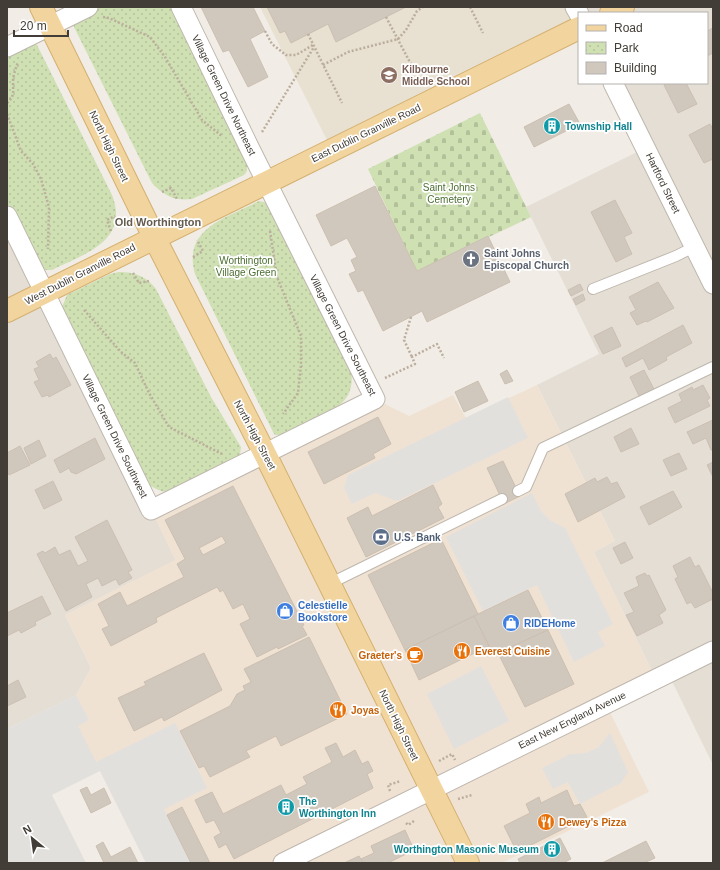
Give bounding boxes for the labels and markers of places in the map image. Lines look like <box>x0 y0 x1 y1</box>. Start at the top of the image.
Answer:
place label: Kilbourne Middle School <box>402 64 470 87</box>
school or university icon: Kilbourne Middle School <box>379 65 399 85</box>
building icon: Township Hall <box>542 116 562 136</box>
place label: Township Hall <box>565 121 632 132</box>
place label: Saint Johns Episcopal Church <box>484 248 569 271</box>
church icon: Saint Johns Episcopal Church <box>461 249 481 269</box>
bank icon: U.S. Bank <box>371 527 391 547</box>
place label: U.S. Bank <box>394 532 441 543</box>
place label: Celestielle Bookstore <box>298 600 348 623</box>
shop icon: Celestielle Bookstore <box>275 601 295 621</box>
shop icon: RIDEHome <box>501 613 521 633</box>
place label: RIDEHome <box>524 618 576 629</box>
restaurant icon: Everest Cuisine <box>452 641 472 661</box>
cafe icon: Graeter's <box>405 645 425 665</box>
place label: Everest Cuisine <box>475 646 550 657</box>
place label: Graeter's <box>358 650 402 661</box>
restaurant icon: Joyas <box>328 700 348 720</box>
place label: Joyas <box>351 705 380 716</box>
place label: The Worthington Inn <box>299 796 376 819</box>
building icon: The Worthington Inn <box>276 797 296 817</box>
restaurant icon: Dewey's Pizza <box>536 812 556 832</box>
place label: Dewey's Pizza <box>559 817 627 828</box>
building icon: Worthington Masonic Museum <box>542 839 562 859</box>
place label: Worthington Masonic Museum <box>394 844 539 855</box>

